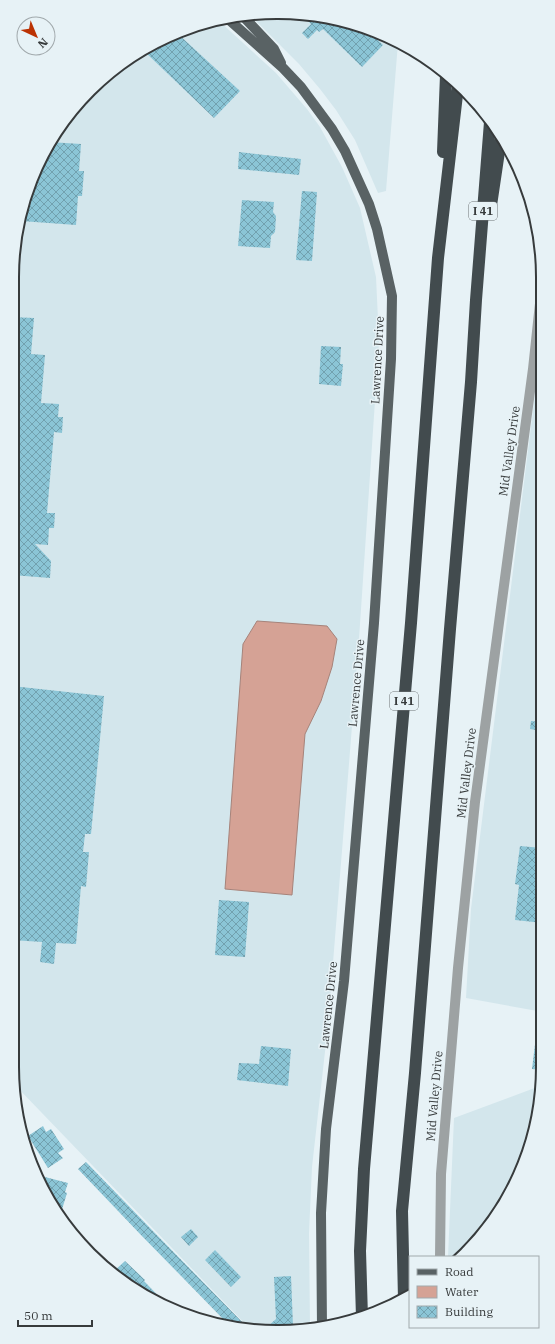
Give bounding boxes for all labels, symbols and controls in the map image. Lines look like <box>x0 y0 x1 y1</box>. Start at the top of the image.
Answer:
north arrow <box>16 16 56 56</box>
text: N <box>35 35 51 51</box>
road number: I 41 <box>469 202 497 220</box>
street label: Lawrence Drive <box>367 316 387 404</box>
street label: Mid Valley Drive <box>495 405 523 497</box>
street label: Lawrence Drive <box>345 639 367 727</box>
road number: I 41 <box>390 692 418 710</box>
street label: Mid Valley Drive <box>453 727 479 819</box>
street label: Lawrence Drive <box>316 961 340 1049</box>
street label: Mid Valley Drive <box>423 1050 445 1142</box>
legend <box>409 1256 539 1328</box>
text: Road <box>445 1264 474 1279</box>
text: Water <box>445 1284 479 1299</box>
scale bar <box>18 1302 92 1328</box>
text: Building <box>445 1304 493 1319</box>
text: 50 m <box>24 1308 53 1323</box>

